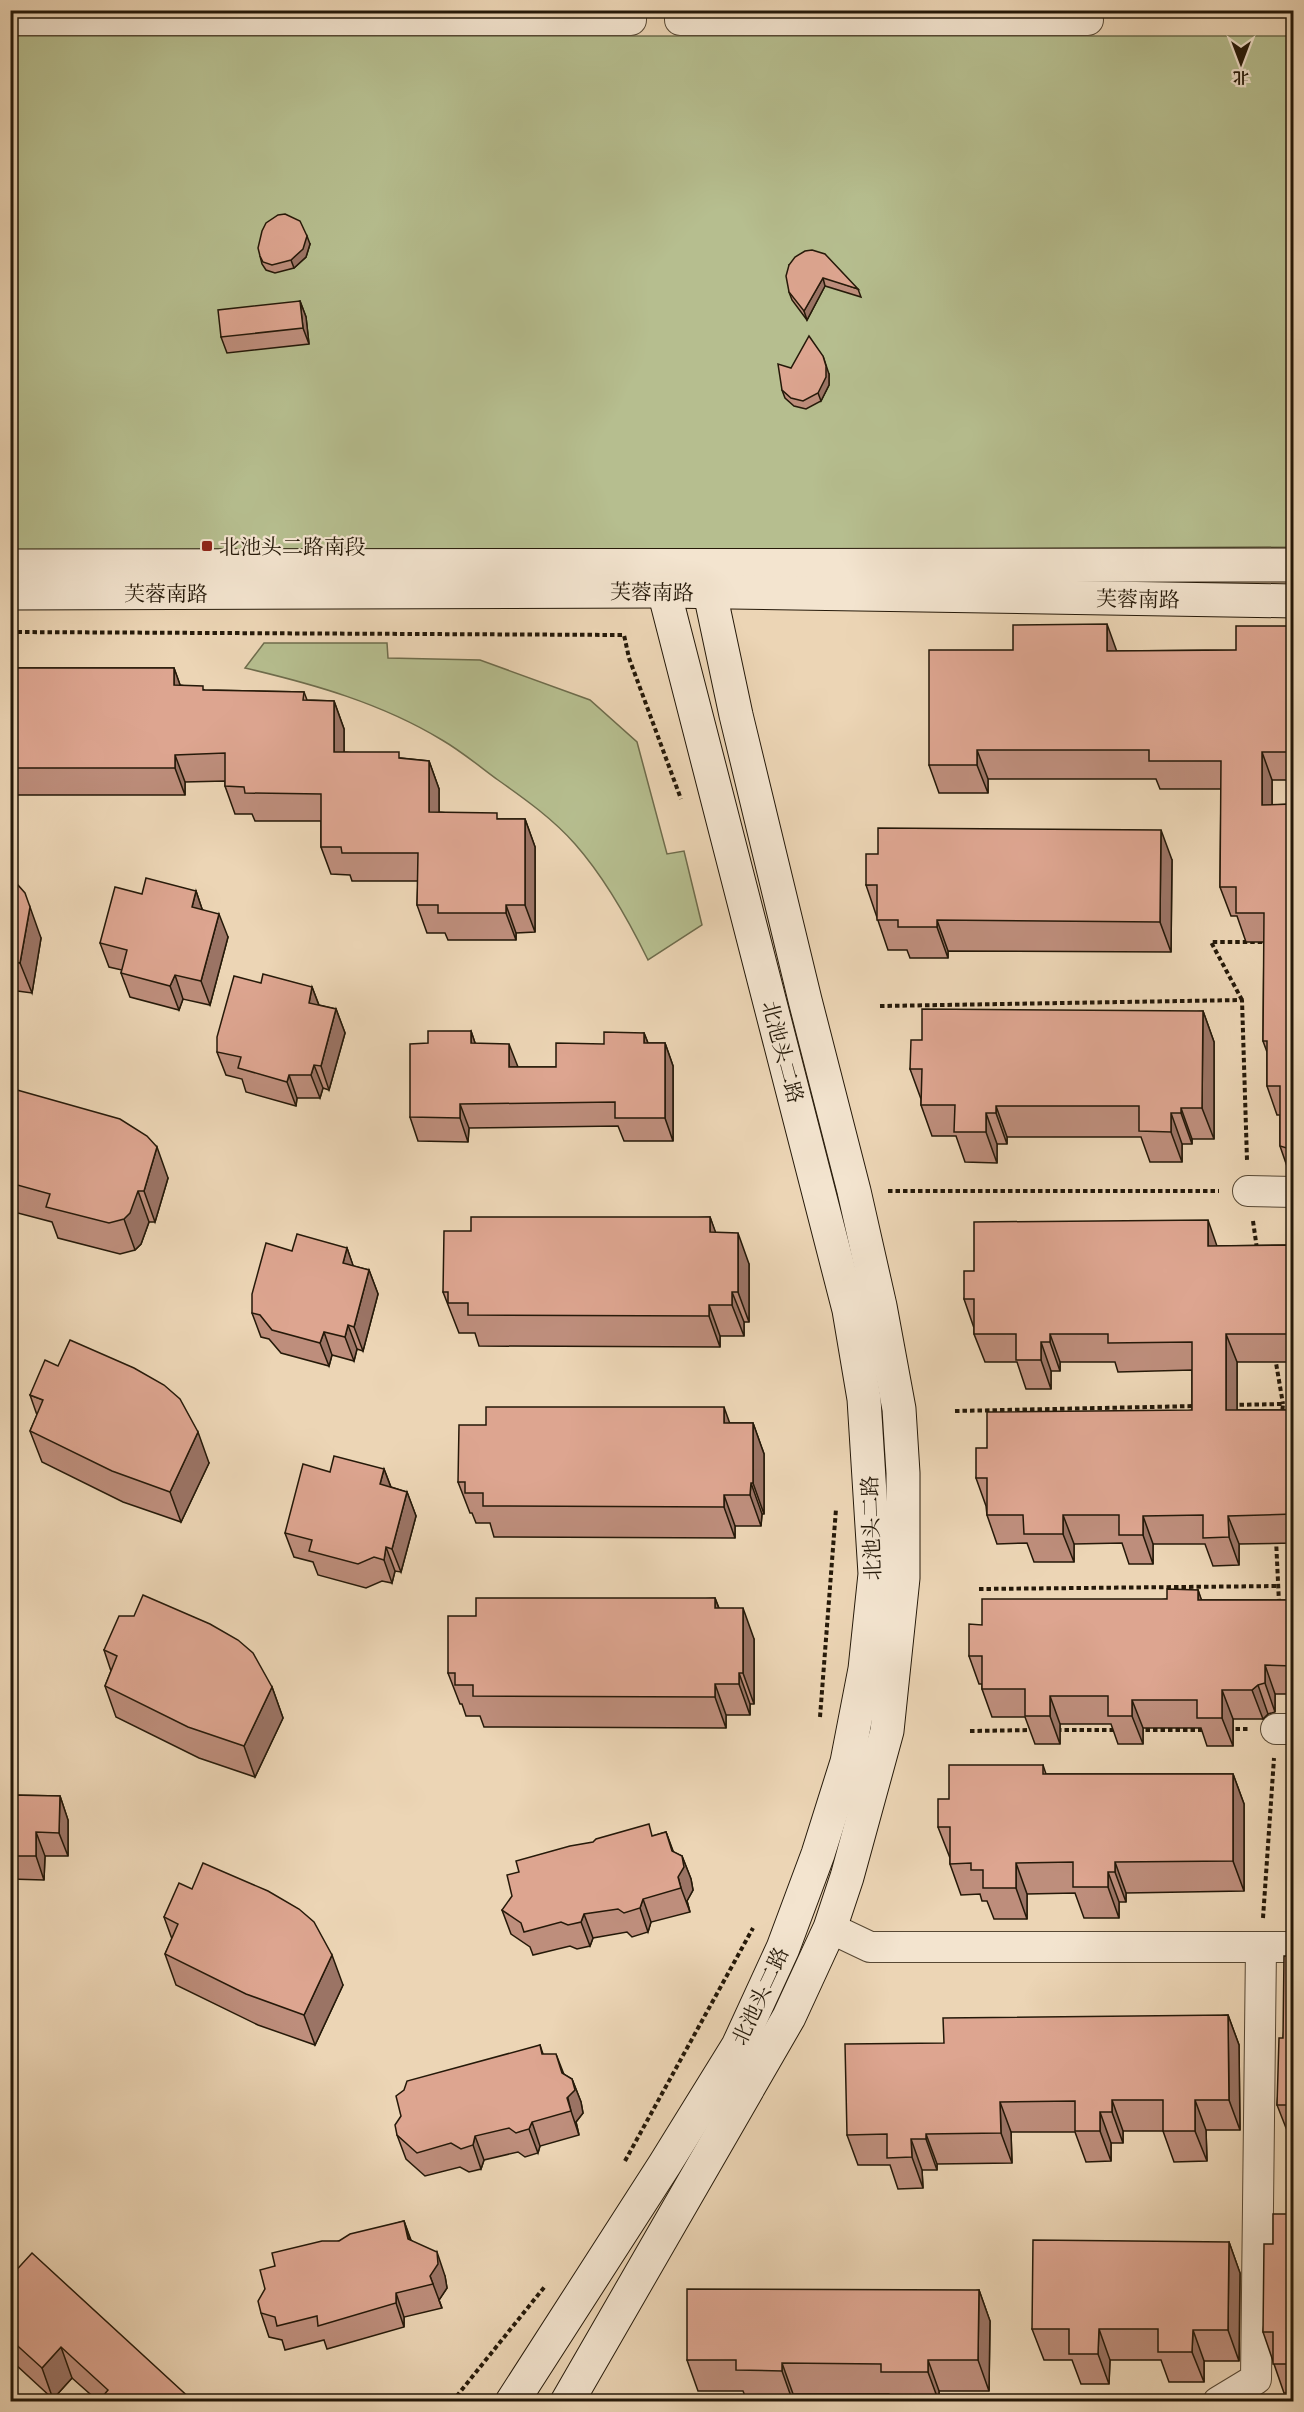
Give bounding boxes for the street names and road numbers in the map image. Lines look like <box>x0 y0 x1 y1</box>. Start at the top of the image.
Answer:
street label: 芙蓉南路 <box>610 576 694 608</box>
street label: 芙蓉南路 <box>124 578 208 609</box>
street label: 芙蓉南路 <box>1096 583 1180 615</box>
street label: 北池头二路 <box>754 997 812 1107</box>
street label: 北池头二路 <box>854 1475 888 1581</box>
street label: 北池头二路 <box>724 1942 796 2050</box>

